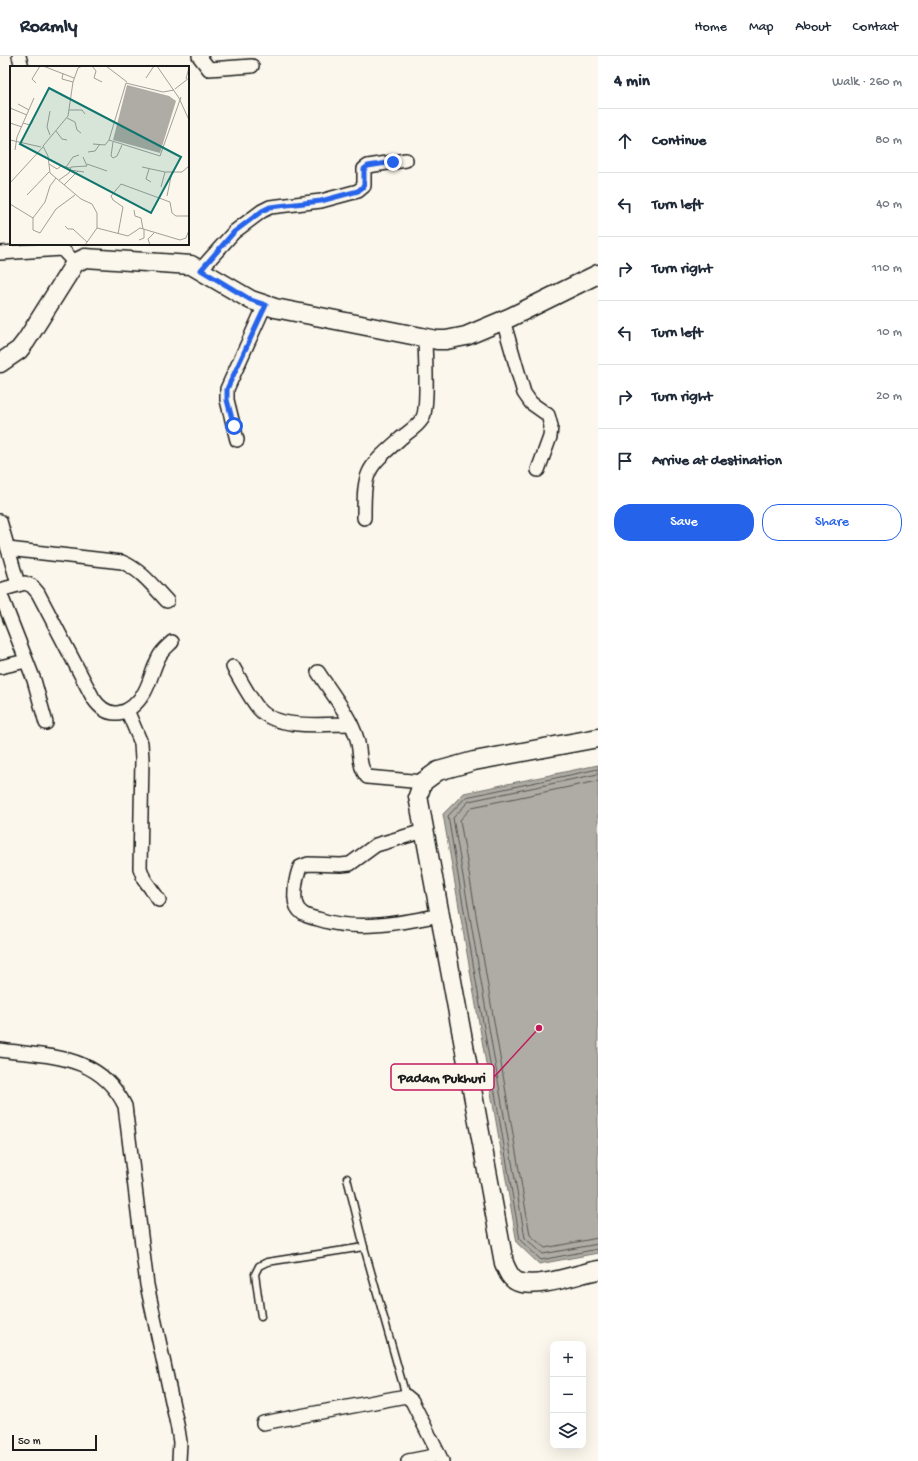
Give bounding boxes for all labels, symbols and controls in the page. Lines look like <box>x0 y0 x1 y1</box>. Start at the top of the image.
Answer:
text: Roamly <box>20 16 77 39</box>
text: Home <box>695 19 727 36</box>
text: Map <box>749 19 773 36</box>
text: About <box>795 19 831 36</box>
text: Contact <box>853 19 898 36</box>
inset map <box>10 66 189 245</box>
text: 4 min <box>614 72 650 92</box>
text: Walk · 260 m <box>832 75 902 90</box>
icon: ahead <box>614 130 636 152</box>
text: Continue <box>652 132 706 150</box>
text: 80 m <box>875 133 902 148</box>
route end <box>384 153 402 171</box>
icon: left <box>614 194 636 216</box>
text: Turn left <box>652 196 703 214</box>
text: 40 m <box>876 197 902 212</box>
icon: right <box>614 258 636 280</box>
text: Turn right <box>652 260 712 278</box>
text: 110 m <box>872 261 902 276</box>
icon: left <box>614 322 636 344</box>
text: Turn left <box>652 324 703 342</box>
text: 10 m <box>877 325 902 340</box>
icon: right <box>614 386 636 408</box>
text: Turn right <box>652 388 712 406</box>
text: 20 m <box>876 389 902 404</box>
route start <box>225 417 243 435</box>
icon: arrive <box>614 450 636 472</box>
text: Arrive at destination <box>652 452 782 470</box>
button: Save <box>614 504 754 541</box>
button: Share <box>762 504 902 541</box>
callout: Padam Pukhuri <box>391 1064 494 1090</box>
text: Padam Pukhuri <box>397 1071 486 1088</box>
map controls <box>550 1341 586 1449</box>
button: + <box>550 1341 586 1377</box>
button: − <box>550 1377 586 1413</box>
button: layers <box>550 1413 586 1449</box>
scale bar <box>12 1433 97 1452</box>
text: 50 m <box>18 1436 40 1448</box>

